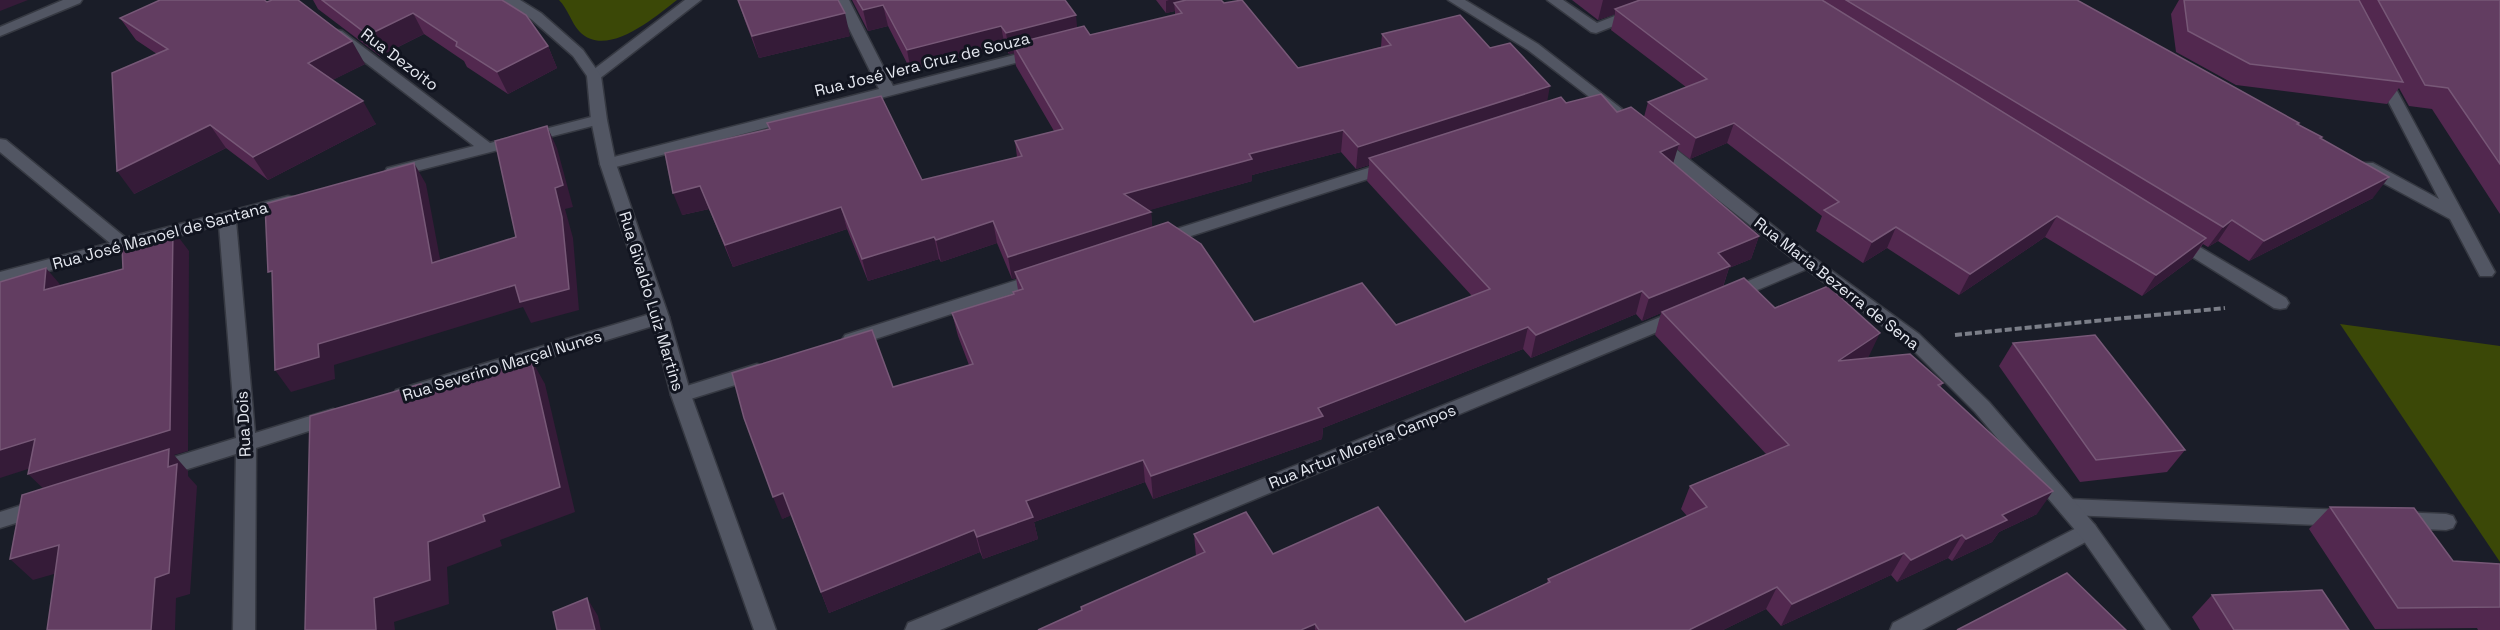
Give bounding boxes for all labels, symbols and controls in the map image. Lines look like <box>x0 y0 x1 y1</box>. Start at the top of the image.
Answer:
street label: Rua Dezoito <box>357 23 443 95</box>
street label: Rua José Vera Cruz de Souza <box>812 28 1032 101</box>
street label: Rua José Manoel de Santana <box>50 197 270 274</box>
street label: Rua Givaldo Luiz Martins <box>614 209 689 394</box>
street label: Rua Maria Bezerra de Sena <box>1750 212 1924 354</box>
street label: Rua Severino Marçal Nunes <box>400 325 604 406</box>
street label: Rua Dois <box>231 390 256 458</box>
street label: Rua Artur Moreira Campos <box>1265 399 1459 494</box>

